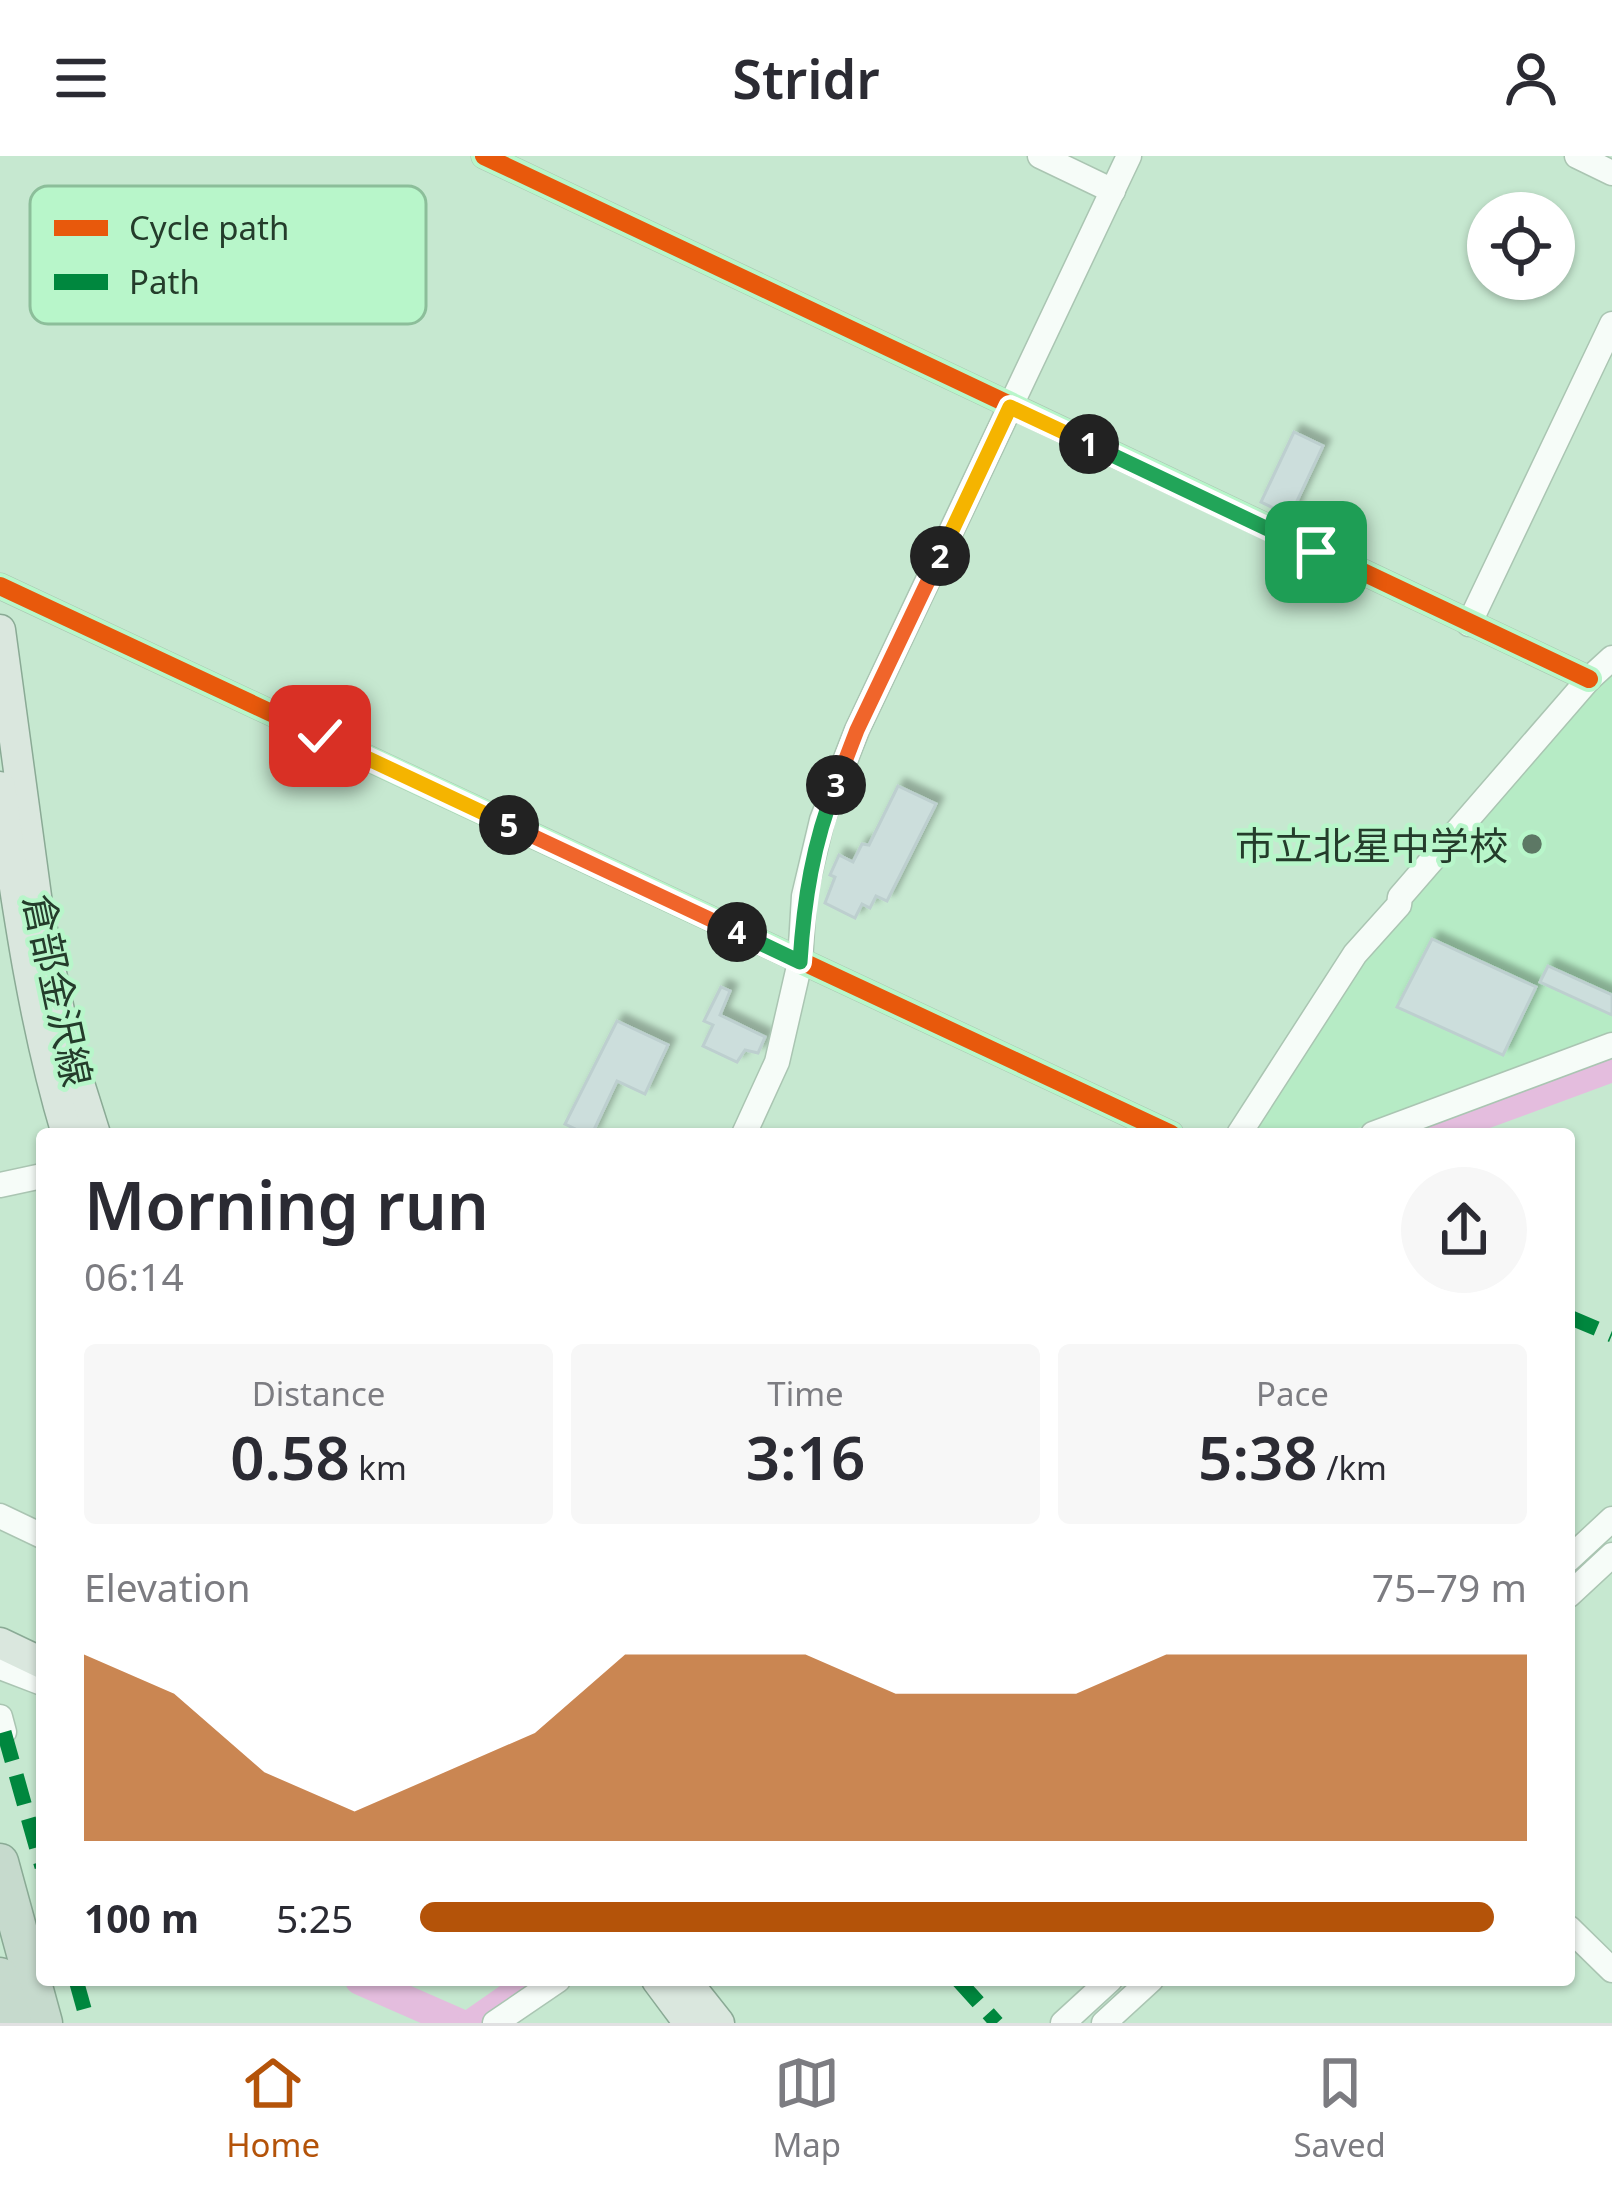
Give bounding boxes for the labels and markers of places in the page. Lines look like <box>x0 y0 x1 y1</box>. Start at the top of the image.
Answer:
pin: 1 <box>1059 414 1119 474</box>
pin <box>1265 501 1367 603</box>
pin: 2 <box>910 526 970 586</box>
pin <box>269 685 371 787</box>
pin: 3 <box>806 755 866 815</box>
pin: 5 <box>479 795 539 855</box>
place label: 市立北星中学校 <box>1235 818 1508 871</box>
marker: 市立北星中学校 <box>1519 831 1545 857</box>
pin: 4 <box>707 902 767 962</box>

